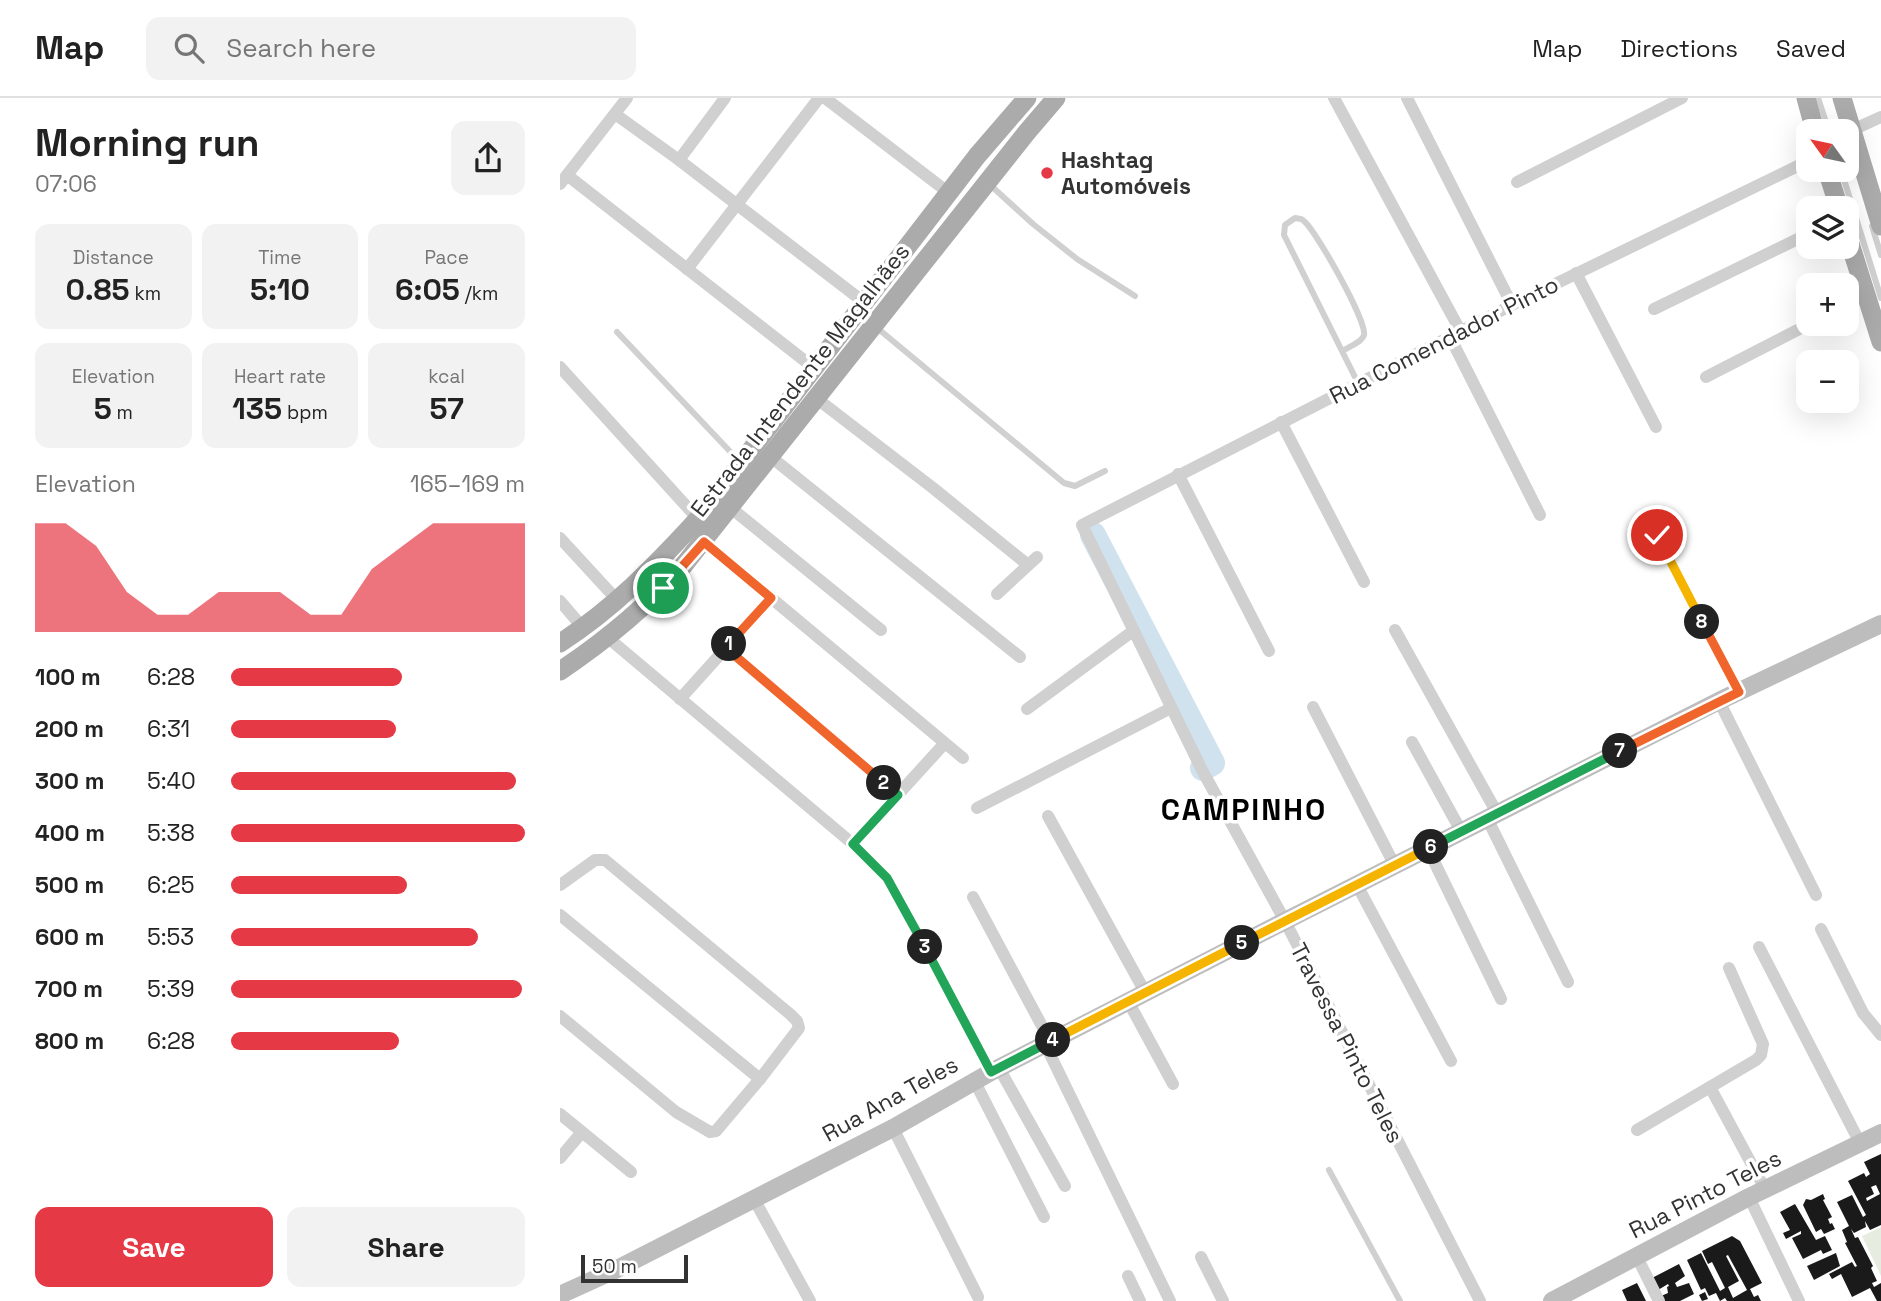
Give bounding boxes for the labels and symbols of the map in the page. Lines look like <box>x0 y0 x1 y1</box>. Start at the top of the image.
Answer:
north arrow <box>1796 119 1858 182</box>
place label: Hashtag Automóveis <box>1061 145 1191 201</box>
marker: Hashtag Automóveis <box>1039 165 1055 181</box>
street label: Estrada Intendente Magalhães <box>684 237 916 523</box>
street label: Rua Comendador Pinto <box>1324 269 1564 411</box>
pin <box>1627 505 1687 565</box>
pin <box>633 558 693 618</box>
pin: 8 <box>1684 604 1720 640</box>
pin: 1 <box>712 626 746 662</box>
pin: 7 <box>1602 734 1638 768</box>
pin: 2 <box>866 766 902 800</box>
district label: CAMPINHO <box>1161 790 1327 829</box>
pin: 6 <box>1414 830 1448 864</box>
pin: 5 <box>1224 926 1260 960</box>
pin: 3 <box>908 930 942 964</box>
street label: Travessa Pinto Teles <box>1284 938 1410 1148</box>
pin: 4 <box>1036 1023 1070 1058</box>
street label: Rua Ana Teles <box>817 1049 963 1149</box>
street label: Rua Pinto Teles <box>1624 1143 1786 1245</box>
scale bar <box>581 1252 688 1284</box>

